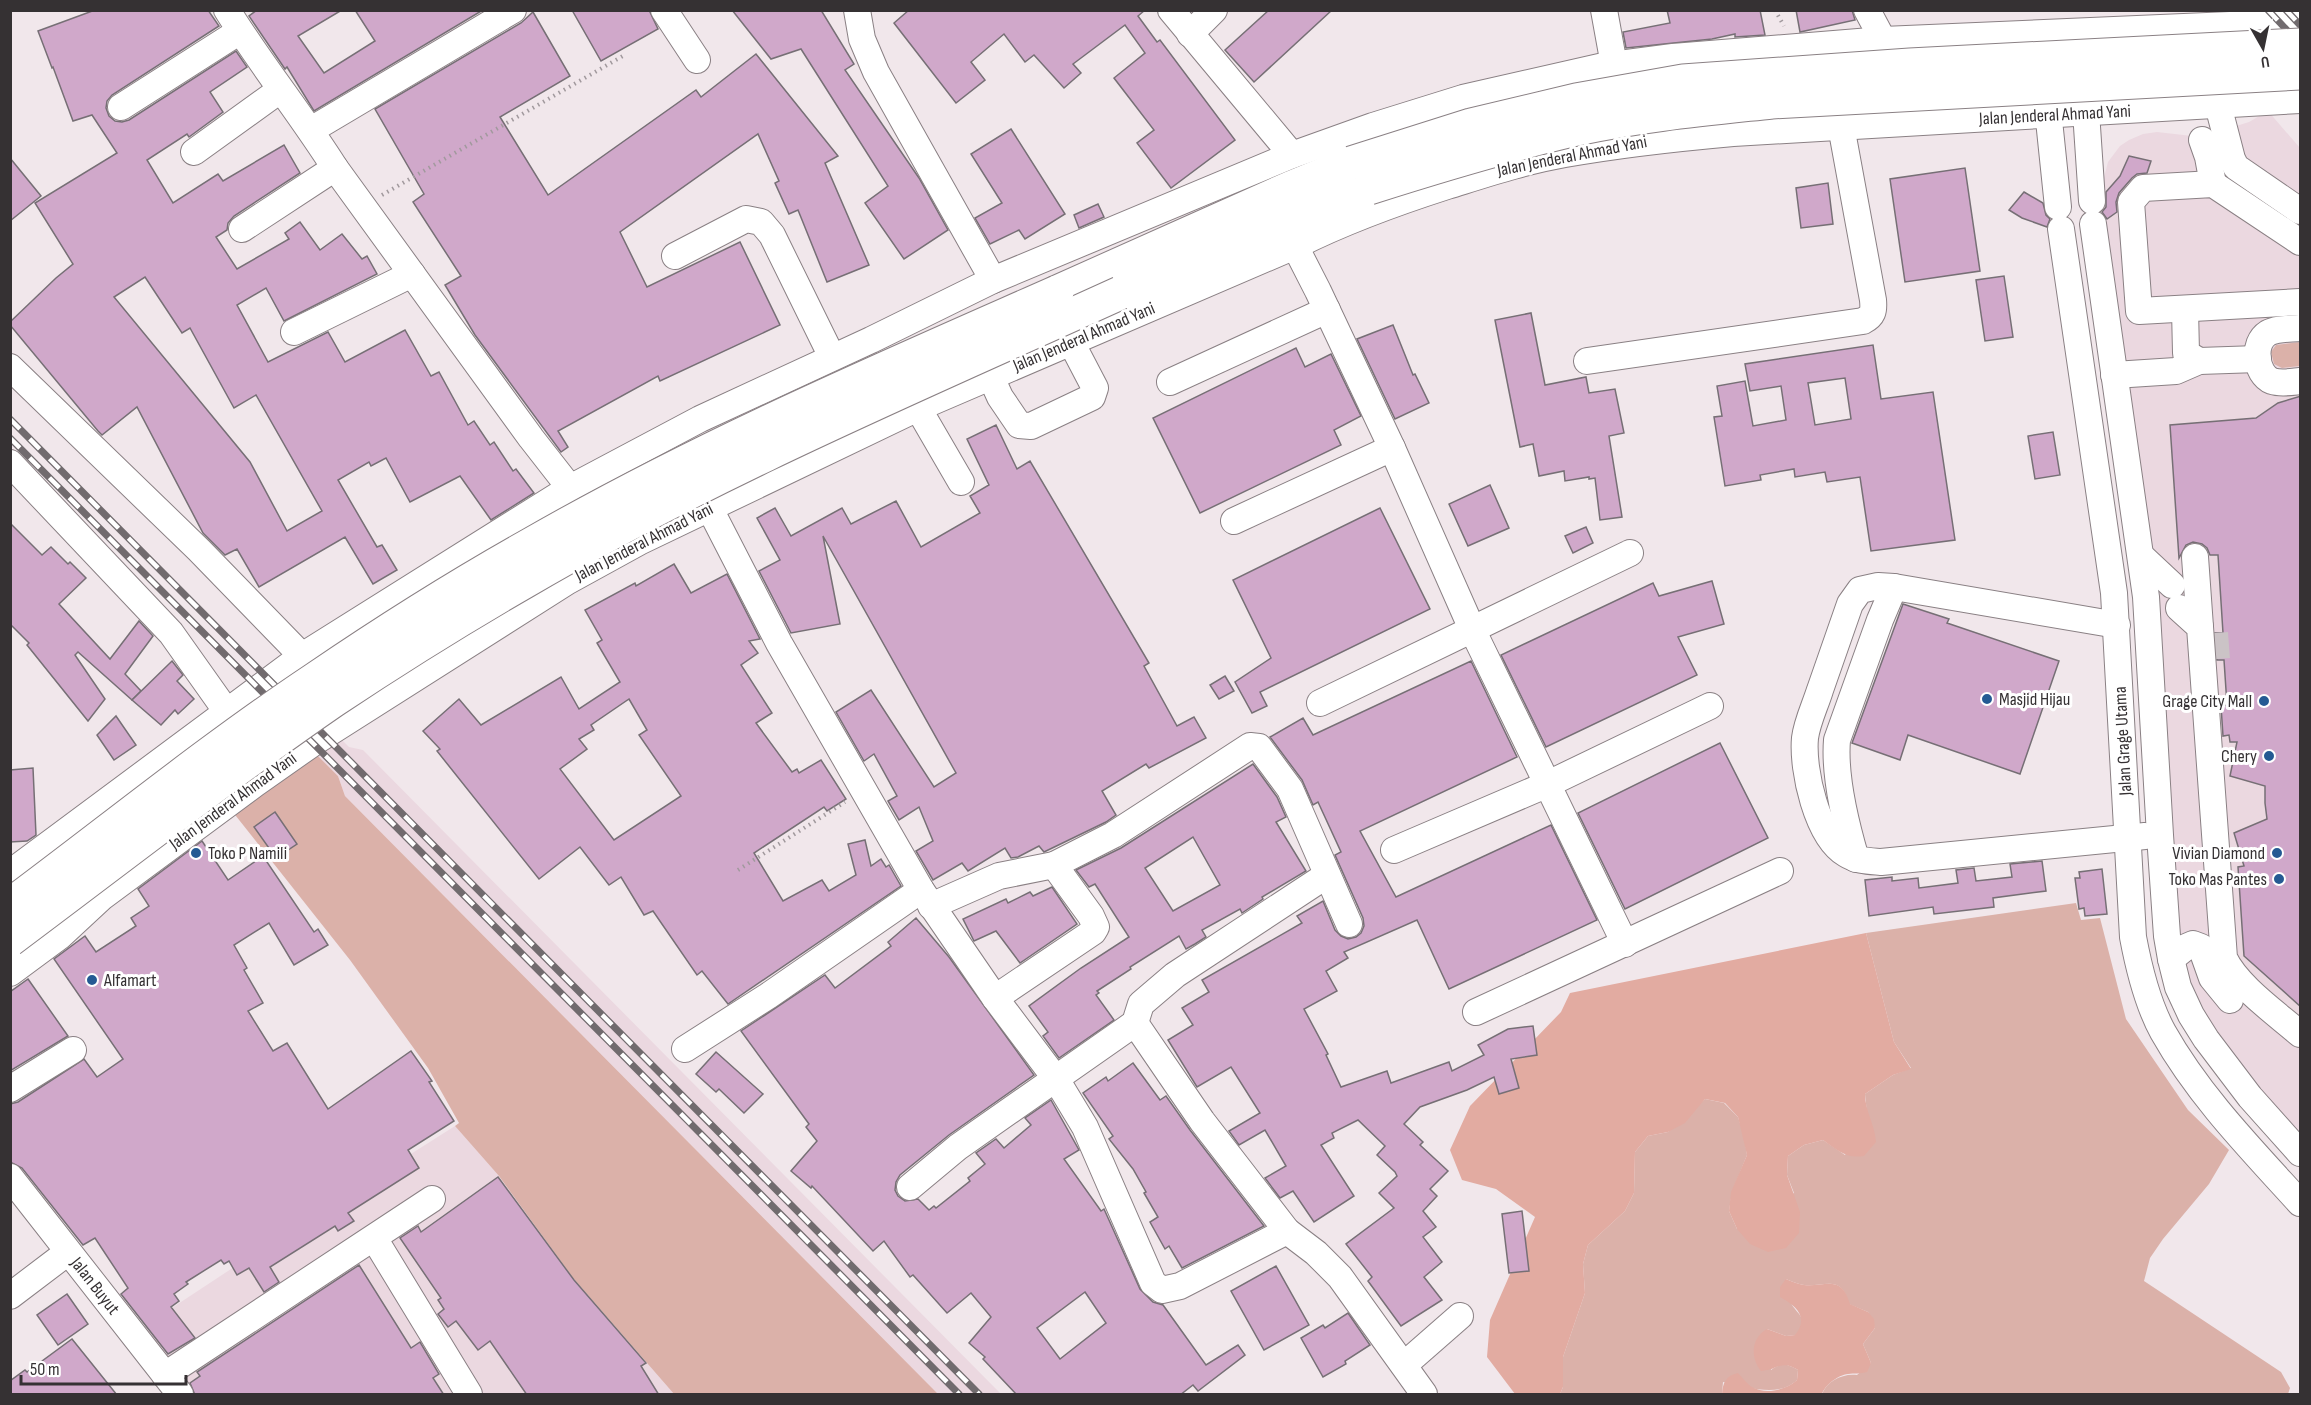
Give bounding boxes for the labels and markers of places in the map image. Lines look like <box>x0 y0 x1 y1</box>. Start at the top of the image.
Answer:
place label: Masjid Hijau <box>1999 689 2070 710</box>
place label: Grage City Mall <box>2162 691 2252 712</box>
marker: Masjid Hijau <box>1980 692 1994 706</box>
marker: Grage City Mall <box>2257 694 2271 708</box>
place label: Chery <box>2221 746 2257 767</box>
marker: Chery <box>2262 749 2276 763</box>
place label: Toko P Namili <box>208 843 287 864</box>
place label: Vivian Diamond <box>2172 843 2265 864</box>
marker: Toko P Namili <box>189 846 203 860</box>
marker: Vivian Diamond <box>2270 846 2284 860</box>
place label: Toko Mas Pantes <box>2168 869 2267 890</box>
marker: Toko Mas Pantes <box>2272 872 2286 886</box>
place label: Alfamart <box>103 970 157 991</box>
marker: Alfamart <box>85 973 99 987</box>

